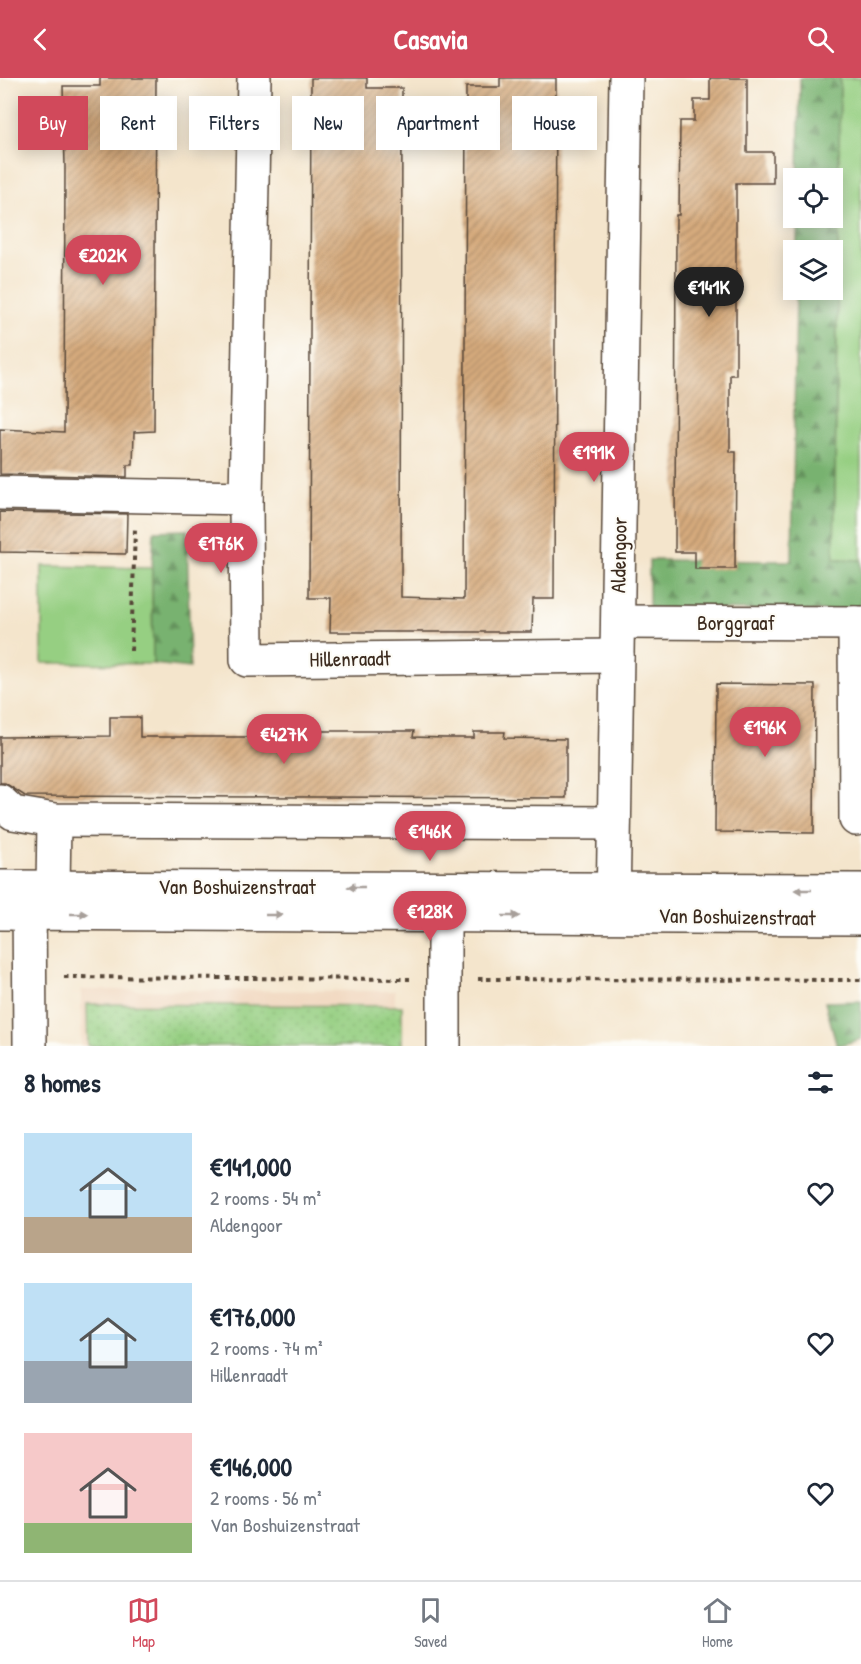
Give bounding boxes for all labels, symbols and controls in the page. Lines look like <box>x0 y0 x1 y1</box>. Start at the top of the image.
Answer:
text: Casavia <box>394 21 467 57</box>
icon: back <box>24 23 57 56</box>
icon: search <box>804 23 837 56</box>
chip: Buy <box>18 96 88 150</box>
chip: Rent <box>100 96 177 150</box>
chip: Filters <box>189 96 280 150</box>
chip: New <box>292 96 364 150</box>
chip: Apartment <box>376 96 500 150</box>
chip: House <box>512 96 597 150</box>
map controls <box>783 168 843 300</box>
button: locate <box>783 168 843 228</box>
pin: €202K <box>61 235 145 286</box>
button: layers <box>783 240 843 300</box>
text: €202K <box>79 241 127 268</box>
pin: €141K <box>667 267 751 318</box>
text: €141K <box>688 273 730 300</box>
pin: €191K <box>552 432 636 483</box>
text: €191K <box>573 438 615 465</box>
street label: Aldengoor <box>603 517 634 593</box>
pin: €176K <box>179 523 263 574</box>
text: €176K <box>198 529 244 556</box>
street label: Borggraaf <box>697 608 775 637</box>
street label: Hillenraadt <box>309 643 392 674</box>
pin: €196K <box>723 707 807 758</box>
text: €196K <box>744 713 786 740</box>
pin: €427K <box>242 714 326 765</box>
text: €427K <box>261 720 307 747</box>
pin: €146K <box>388 811 472 862</box>
text: €146K <box>409 817 451 844</box>
street label: Van Boshuizenstraat <box>158 872 316 901</box>
one-way arrow <box>346 882 365 892</box>
one-way arrow <box>793 885 812 895</box>
pin: €128K <box>388 891 472 942</box>
text: €128K <box>407 897 453 924</box>
street label: Van Boshuizenstraat <box>658 901 817 932</box>
one-way arrow <box>70 909 89 919</box>
one-way arrow <box>265 910 284 920</box>
one-way arrow <box>502 911 521 921</box>
text: 8 homes <box>24 1065 101 1100</box>
icon: filters <box>804 1066 837 1099</box>
text: €141,000 <box>210 1149 291 1184</box>
icon: home <box>72 1157 144 1229</box>
icon: heart <box>804 1177 837 1210</box>
text: 2 rooms · 54 m² <box>210 1184 321 1211</box>
text: Aldengoor <box>210 1211 283 1238</box>
text: €176,000 <box>210 1299 295 1334</box>
icon: home <box>72 1307 144 1379</box>
icon: heart <box>804 1327 837 1360</box>
text: 2 rooms · 74 m² <box>210 1334 322 1361</box>
text: Hillenraadt <box>210 1361 288 1388</box>
text: €146,000 <box>210 1449 292 1484</box>
icon: home <box>72 1457 144 1529</box>
icon: heart <box>804 1477 837 1510</box>
text: 2 rooms · 56 m² <box>210 1484 322 1511</box>
text: Van Boshuizenstraat <box>210 1511 360 1538</box>
tab: Map <box>127 1594 160 1652</box>
tab: Saved <box>414 1594 447 1652</box>
tab: Home <box>701 1594 734 1652</box>

